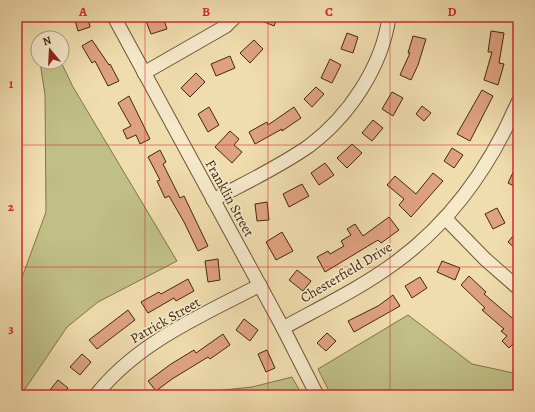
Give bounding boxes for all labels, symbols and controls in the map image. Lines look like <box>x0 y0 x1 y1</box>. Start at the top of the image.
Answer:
text: A <box>78 3 88 20</box>
text: B <box>202 3 210 20</box>
text: C <box>325 3 333 20</box>
text: D <box>447 3 457 20</box>
north arrow <box>30 30 70 70</box>
text: N <box>41 33 53 49</box>
text: 1 <box>9 75 14 92</box>
street label: Franklin Street <box>201 156 259 241</box>
text: 2 <box>8 198 15 215</box>
street label: Chesterfield Drive <box>297 237 396 307</box>
street label: Patrick Street <box>127 293 204 348</box>
text: 3 <box>8 320 14 337</box>

